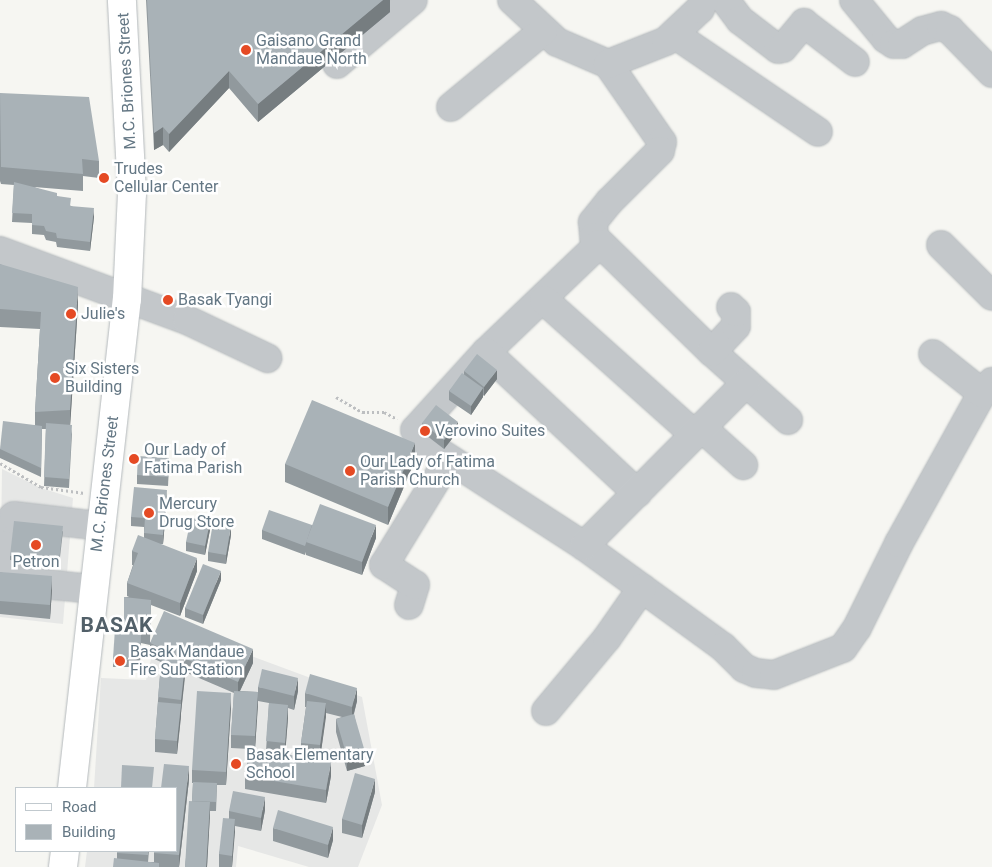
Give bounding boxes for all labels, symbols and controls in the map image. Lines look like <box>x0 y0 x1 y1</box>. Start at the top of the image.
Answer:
street label: M.C. Briones Street <box>114 12 140 150</box>
place label: Gaisano Grand Mandaue North <box>256 31 367 69</box>
marker: Gaisano Grand Mandaue North <box>240 44 252 56</box>
place label: Trudes Cellular Center <box>114 159 218 197</box>
marker: Trudes Cellular Center <box>98 172 110 184</box>
place label: Basak Tyangi <box>178 290 273 310</box>
marker: Basak Tyangi <box>162 294 174 306</box>
place label: Julie's <box>81 304 125 324</box>
marker: Julie's <box>65 308 77 320</box>
place label: Six Sisters Building <box>65 359 139 397</box>
marker: Six Sisters Building <box>49 372 61 384</box>
street label: M.C. Briones Street <box>87 415 123 553</box>
place label: Verovino Suites <box>435 421 545 441</box>
marker: Verovino Suites <box>419 425 431 437</box>
place label: Our Lady of Fatima Parish <box>144 440 242 478</box>
place label: Our Lady of Fatima Parish Church <box>360 452 495 490</box>
marker: Our Lady of Fatima Parish <box>128 453 140 465</box>
marker: Our Lady of Fatima Parish Church <box>344 465 356 477</box>
place label: Mercury Drug Store <box>159 494 234 532</box>
marker: Mercury Drug Store <box>143 507 155 519</box>
marker: Petron <box>30 539 42 551</box>
place label: Petron <box>13 552 59 572</box>
district label: BASAK <box>80 612 154 638</box>
place label: Basak Mandaue Fire Sub-Station <box>130 642 244 680</box>
marker: Basak Mandaue Fire Sub-Station <box>114 655 126 667</box>
place label: Basak Elementary School <box>246 745 374 783</box>
marker: Basak Elementary School <box>230 758 242 770</box>
legend <box>15 787 178 852</box>
text: Road <box>62 798 96 816</box>
text: Building <box>62 823 116 841</box>

